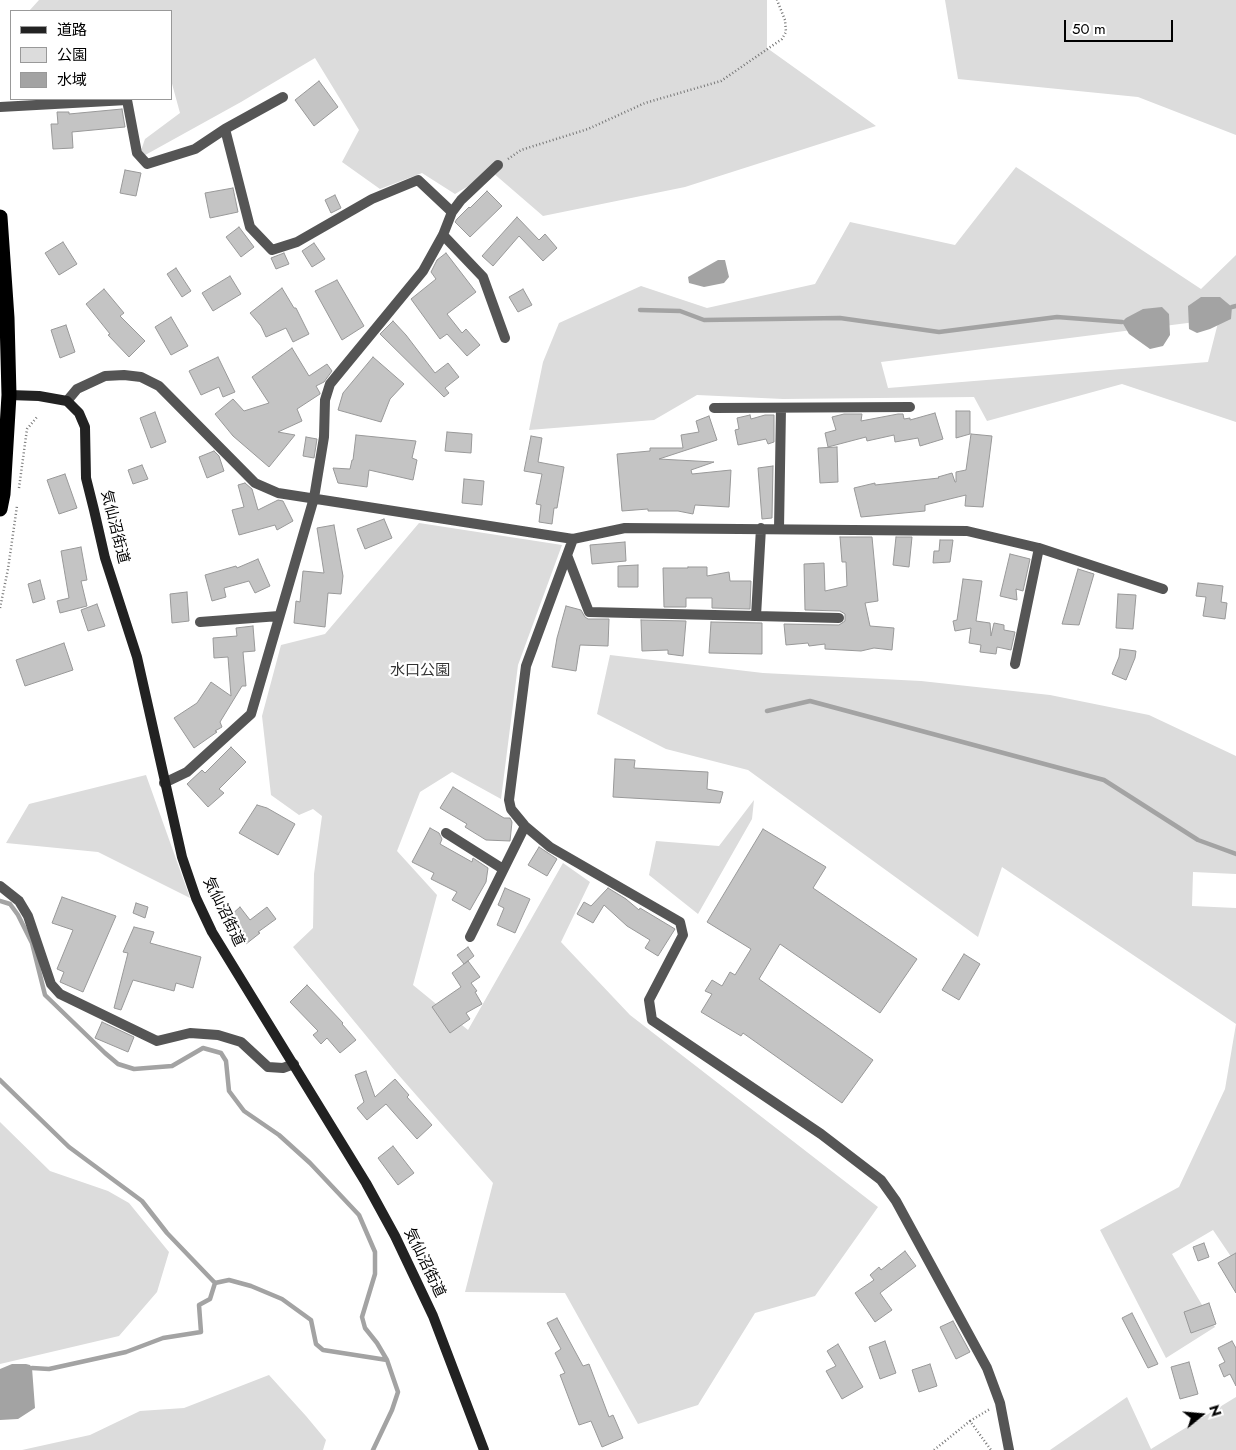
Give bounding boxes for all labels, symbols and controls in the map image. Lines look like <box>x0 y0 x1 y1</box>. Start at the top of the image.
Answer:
legend <box>10 10 172 100</box>
scale bar <box>1066 10 1175 42</box>
text: 50 m <box>1072 18 1106 40</box>
text: 道路 <box>57 19 87 41</box>
text: 公園 <box>57 44 87 66</box>
text: 水域 <box>57 69 87 91</box>
street label: 気仙沼街道 <box>96 488 132 566</box>
park label: 水口公園 <box>390 662 450 680</box>
street label: 気仙沼街道 <box>198 874 248 950</box>
street label: 気仙沼街道 <box>399 1225 449 1301</box>
north arrow <box>1176 1390 1226 1440</box>
text: N <box>1204 1402 1227 1419</box>

